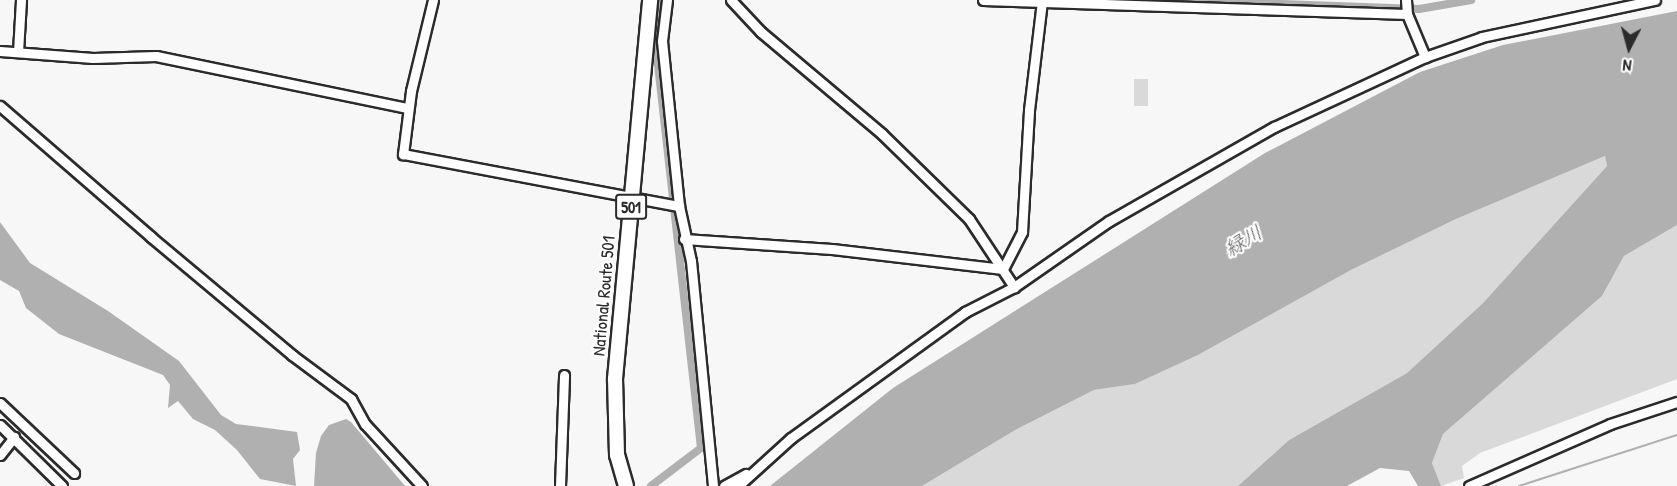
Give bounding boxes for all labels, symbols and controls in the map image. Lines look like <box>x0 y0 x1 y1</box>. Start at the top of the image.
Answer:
north arrow <box>1599 18 1659 78</box>
text: N <box>1622 55 1633 77</box>
road number: 501 <box>614 194 648 220</box>
water label: 緑川 <box>1220 219 1266 261</box>
street label: National Route 501 <box>588 235 620 357</box>

